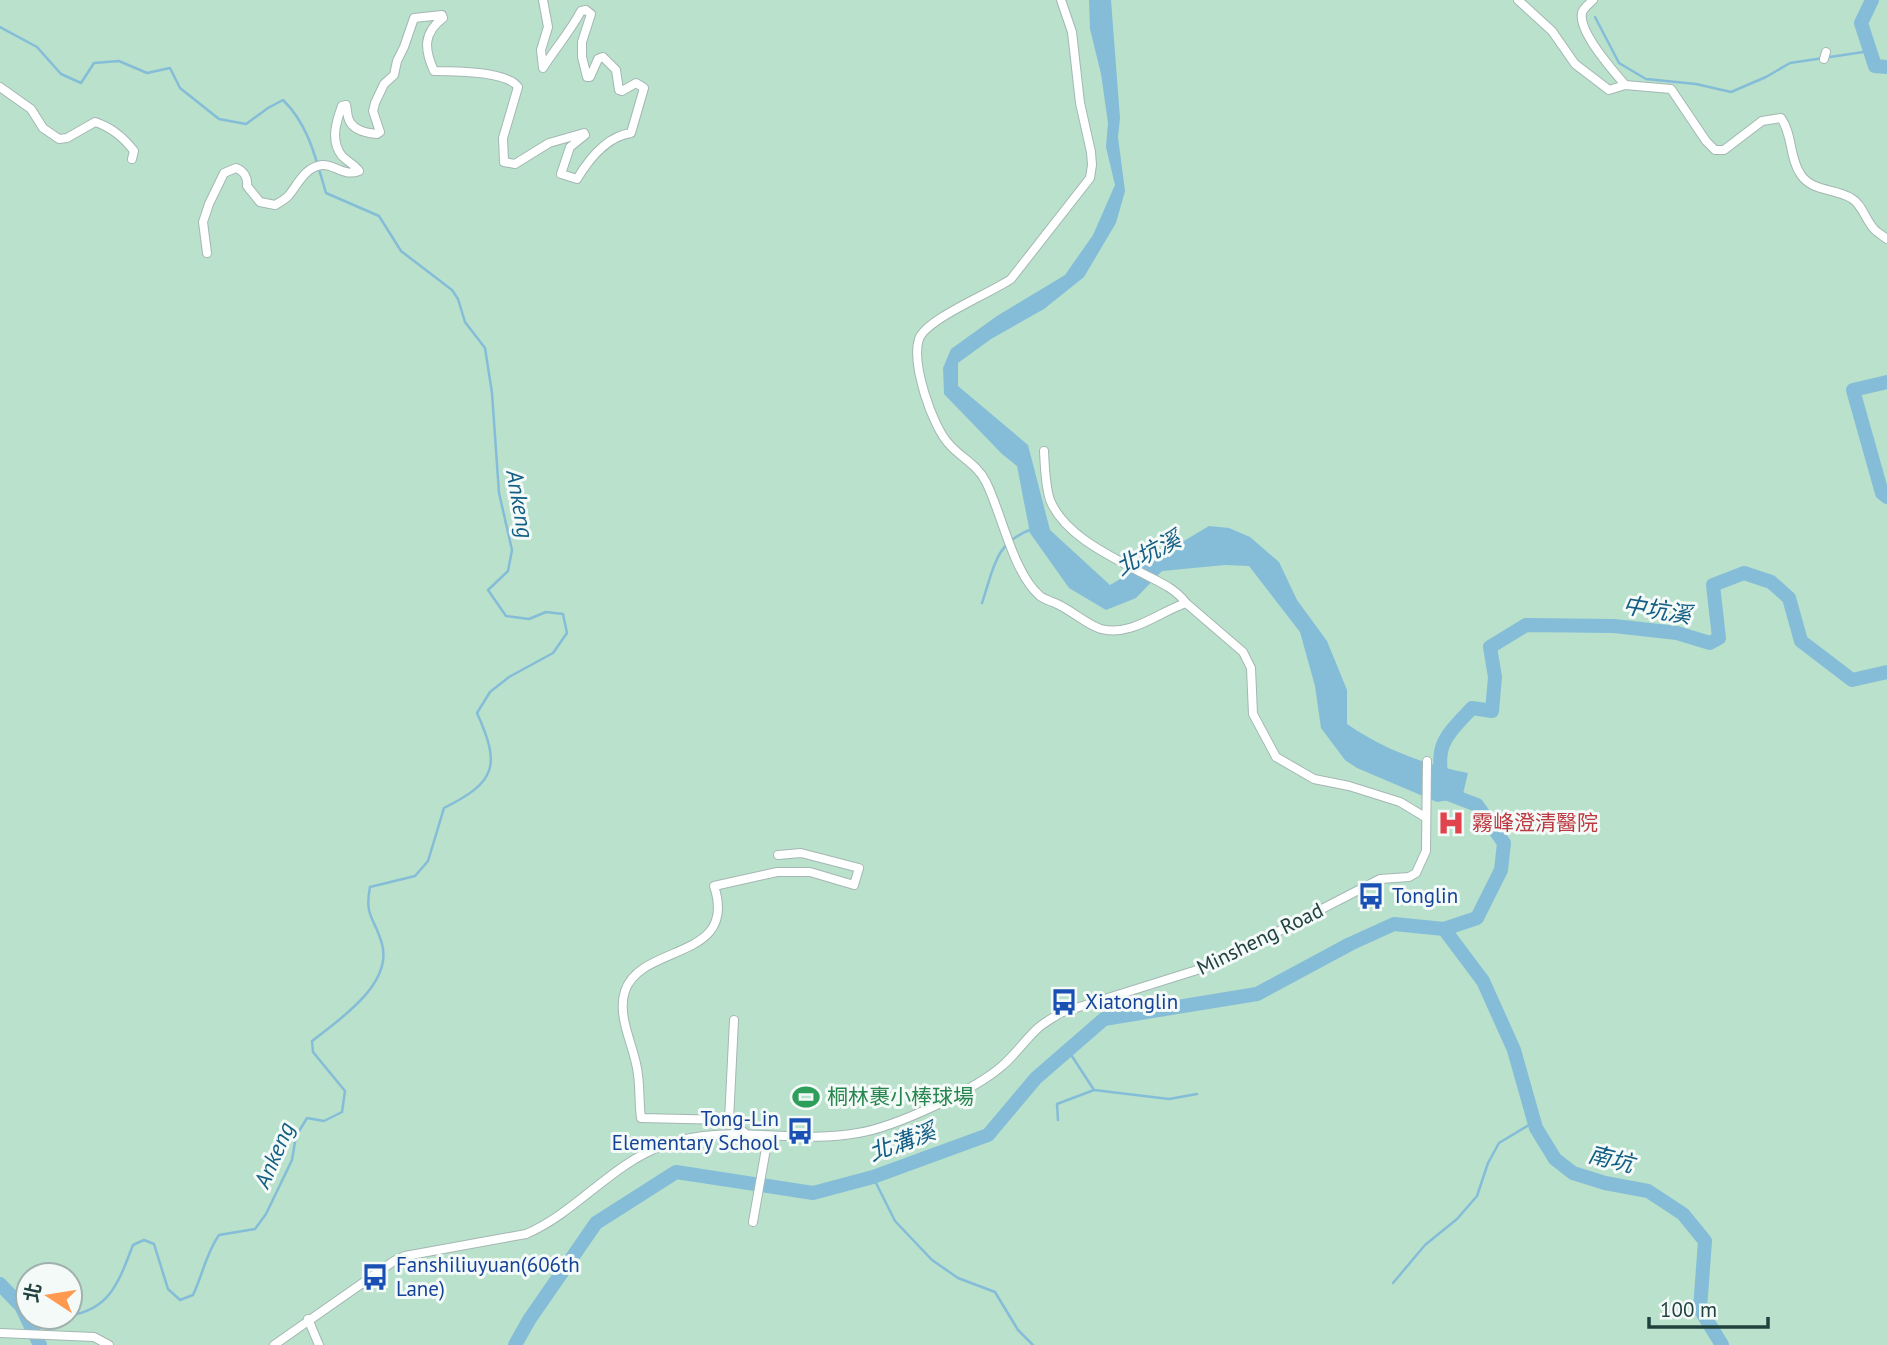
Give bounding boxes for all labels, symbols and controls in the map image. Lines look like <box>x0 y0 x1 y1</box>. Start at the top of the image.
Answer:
water label: Ankeng <box>500 467 541 541</box>
water label: 北坑溪 <box>1110 523 1188 581</box>
water label: 中坑溪 <box>1621 590 1696 630</box>
hospital icon: 霧峰澄清醫院 <box>1436 808 1466 838</box>
place label: 霧峰澄清醫院 <box>1472 809 1598 836</box>
bus stop icon: Tonglin <box>1356 881 1386 911</box>
place label: Tonglin <box>1392 882 1458 909</box>
street label: Minsheng Road <box>1192 896 1328 981</box>
bus stop icon: Xiatonglin <box>1049 987 1079 1017</box>
place label: Xiatonglin <box>1085 988 1178 1015</box>
sports icon: 桐林裹小棒球場 <box>791 1082 821 1112</box>
place label: 桐林裹小棒球場 <box>827 1083 974 1110</box>
place label: Tong-Lin Elementary School <box>612 1105 779 1156</box>
water label: 北溝溪 <box>864 1115 942 1167</box>
bus stop icon: Tong-Lin Elementary School <box>785 1116 815 1146</box>
water label: Ankeng <box>246 1117 300 1193</box>
water label: 南坑 <box>1585 1139 1640 1179</box>
place label: Fanshiliuyuan(606th Lane) <box>396 1251 580 1302</box>
north arrow <box>14 1261 84 1331</box>
bus stop icon: Fanshiliuyuan(606th Lane) <box>360 1262 390 1292</box>
text: 北 <box>19 1281 46 1304</box>
scale bar <box>1649 1286 1768 1330</box>
text: 100 m <box>1660 1296 1717 1323</box>

